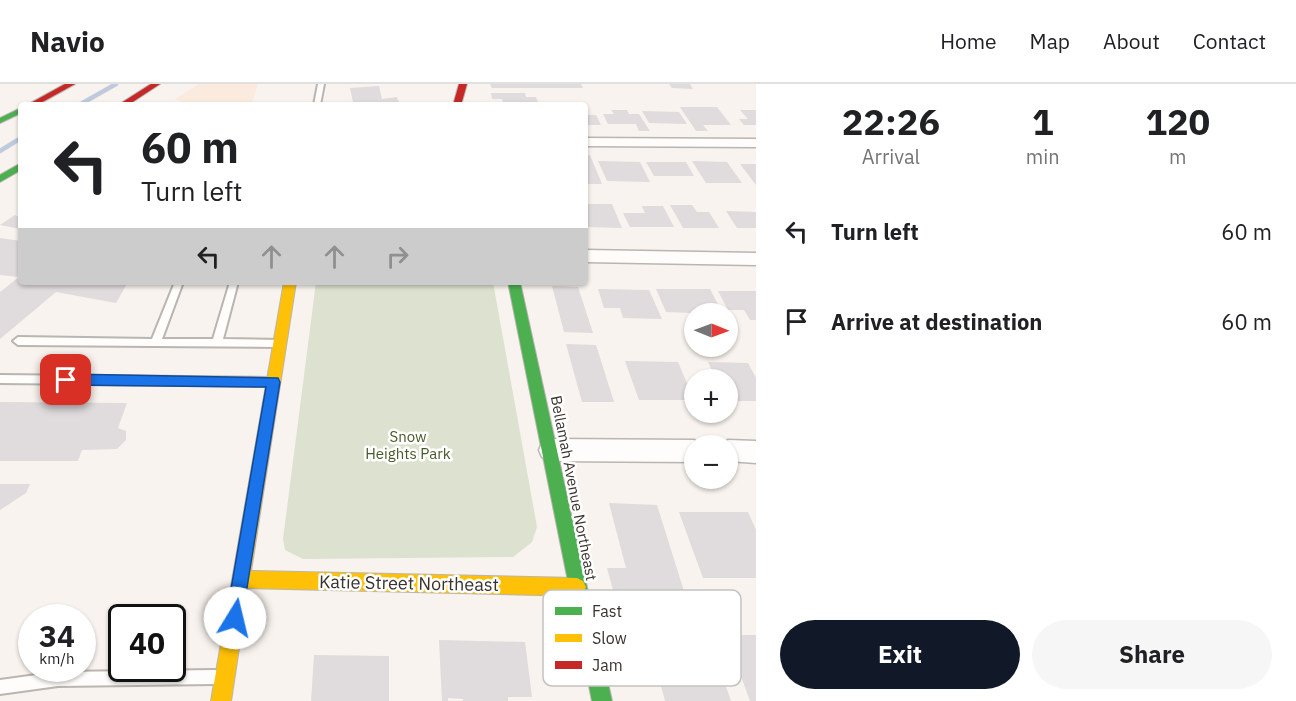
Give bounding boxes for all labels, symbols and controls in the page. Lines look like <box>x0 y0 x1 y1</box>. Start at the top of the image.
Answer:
text: Navio <box>30 23 105 60</box>
text: Home <box>940 27 997 55</box>
text: Map <box>1030 27 1070 55</box>
text: About <box>1103 27 1160 55</box>
text: Contact <box>1193 27 1266 55</box>
text: 22:26 <box>842 98 940 145</box>
text: 1 <box>1032 98 1054 145</box>
text: 120 <box>1145 98 1210 145</box>
text: 60 m <box>141 120 239 175</box>
icon: left <box>42 126 120 204</box>
text: Arrival <box>862 143 920 170</box>
text: min <box>1026 143 1060 170</box>
text: m <box>1169 143 1187 170</box>
text: Turn left <box>141 173 242 208</box>
icon: left <box>780 215 813 248</box>
text: Turn left <box>831 217 919 246</box>
text: 60 m <box>1221 217 1272 246</box>
icon: left <box>192 240 225 273</box>
icon: ahead <box>255 240 288 273</box>
icon: ahead <box>318 240 351 273</box>
icon: right <box>381 240 414 273</box>
north arrow <box>684 303 738 357</box>
map controls <box>684 303 738 489</box>
icon: arrive <box>780 305 813 338</box>
text: Arrive at destination <box>831 307 1042 336</box>
text: 60 m <box>1221 307 1272 336</box>
pin <box>40 354 91 405</box>
icon: arrive <box>49 363 82 396</box>
button: + <box>684 369 738 423</box>
street label: Bellamah Avenue Northeast <box>547 394 601 582</box>
park label: Snow Heights Park <box>365 427 451 463</box>
button: − <box>684 435 738 489</box>
street label: Katie Street Northeast <box>319 570 499 596</box>
position arrow <box>203 586 267 650</box>
legend <box>543 590 741 686</box>
text: Fast <box>592 601 622 621</box>
speed limit sign: 40 <box>108 604 186 682</box>
text: 34 <box>39 616 75 655</box>
button: Exit <box>780 620 1020 689</box>
button: Share <box>1032 620 1272 689</box>
text: Slow <box>592 628 627 648</box>
text: km/h <box>39 649 75 668</box>
text: Jam <box>592 655 623 675</box>

